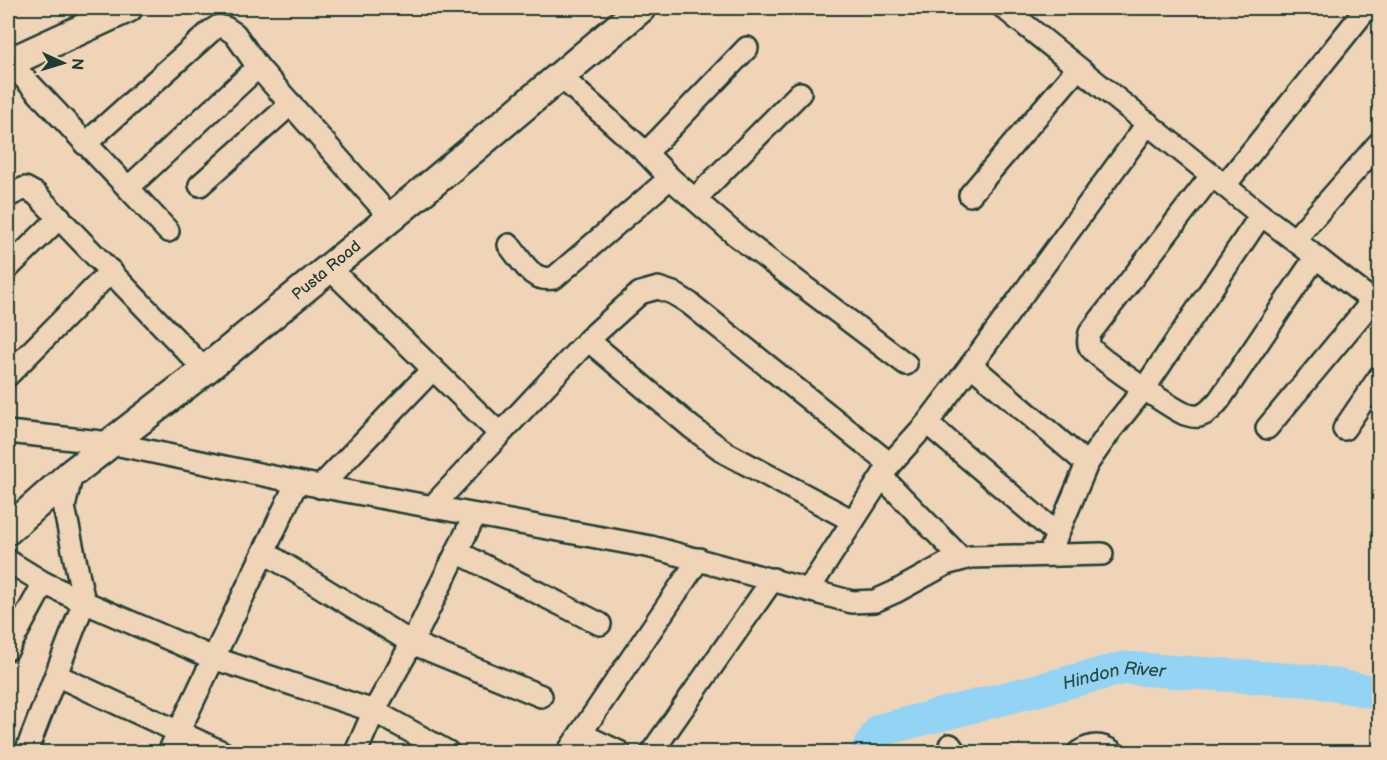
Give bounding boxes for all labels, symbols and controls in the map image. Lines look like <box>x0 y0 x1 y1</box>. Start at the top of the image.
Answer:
north arrow <box>33 33 93 93</box>
text: N <box>67 57 86 71</box>
street label: Pusta Road <box>288 237 365 304</box>
water label: Hindon River <box>1060 658 1168 694</box>

